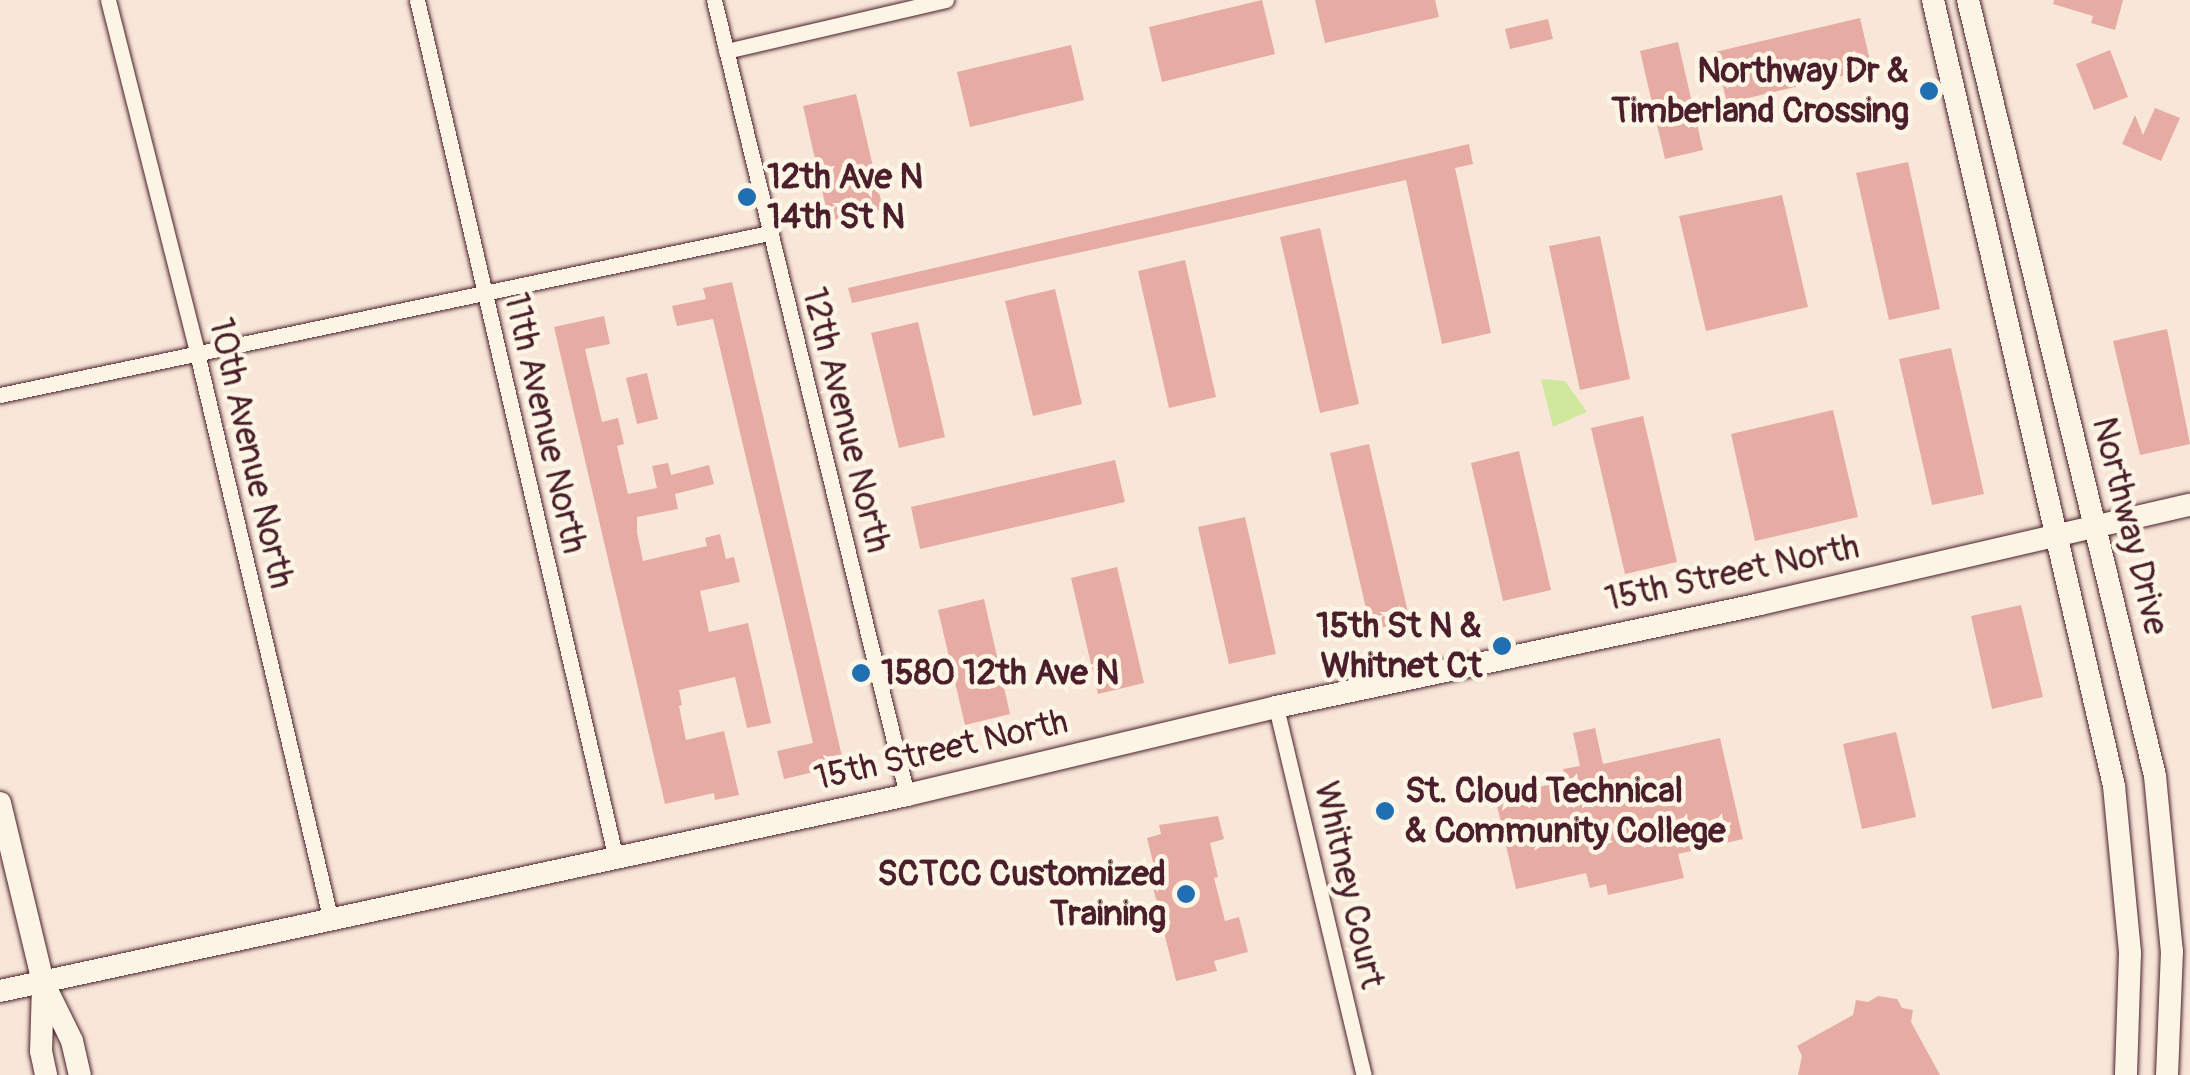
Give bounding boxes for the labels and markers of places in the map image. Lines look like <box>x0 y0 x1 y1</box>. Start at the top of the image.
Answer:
place label: Northway Dr & Timberland Crossing <box>1611 50 1909 132</box>
marker: Northway Dr & Timberland Crossing <box>1918 80 1940 102</box>
place label: 12th Ave N 14th St N <box>767 156 923 238</box>
marker: 12th Ave N 14th St N <box>736 186 758 208</box>
place label: 15th St N & Whitnet Ct <box>1316 605 1482 687</box>
marker: 15th St N & Whitnet Ct <box>1491 635 1513 657</box>
place label: 1580 12th Ave N <box>881 652 1119 694</box>
marker: 1580 12th Ave N <box>850 662 872 684</box>
place label: St. Cloud Technical & Community College <box>1405 770 1725 852</box>
marker: St. Cloud Technical & Community College <box>1374 800 1396 822</box>
place label: SCTCC Customized Training <box>877 853 1166 935</box>
marker: SCTCC Customized Training <box>1175 883 1197 905</box>

